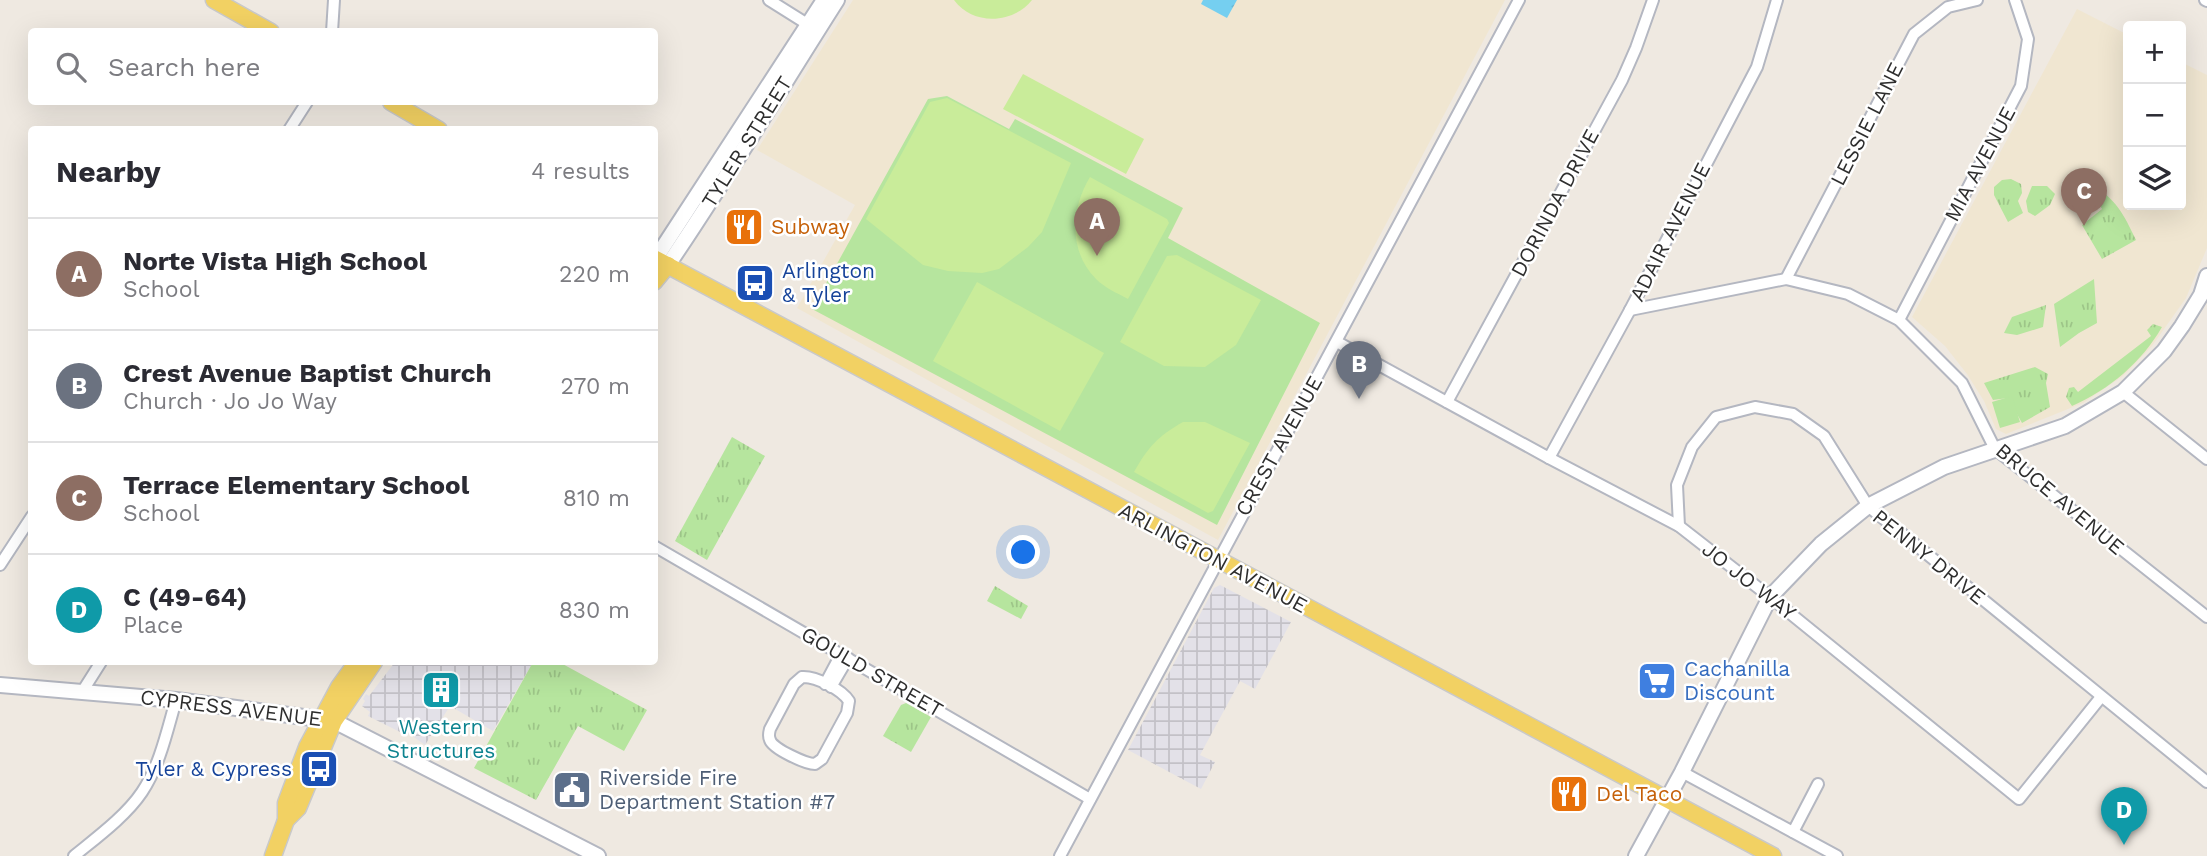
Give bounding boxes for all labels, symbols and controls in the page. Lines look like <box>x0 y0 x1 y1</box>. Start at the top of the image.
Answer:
map controls <box>2123 21 2186 210</box>
button: + <box>2123 21 2186 84</box>
search box <box>28 28 658 105</box>
icon: search <box>52 48 90 86</box>
text: Search here <box>108 52 260 82</box>
street label: LESSIE LANE <box>1825 58 1908 190</box>
street label: TYLER STREET <box>696 71 797 212</box>
button: − <box>2123 84 2186 147</box>
street label: MIA AVENUE <box>1939 102 2020 226</box>
street label: DORINDA DRIVE <box>1505 125 1604 281</box>
button: layers <box>2123 147 2186 210</box>
text: Nearby <box>56 154 161 189</box>
text: 4 results <box>531 158 630 185</box>
street label: ADAIR AVENUE <box>1624 158 1715 305</box>
pin: C <box>2061 168 2107 226</box>
pin: A <box>1074 198 1120 256</box>
restaurant icon: Subway <box>723 206 765 248</box>
place label: Subway <box>771 214 850 239</box>
text: Norte Vista High School <box>123 246 427 276</box>
place label: Arlington & Tyler <box>782 258 875 307</box>
text: A <box>71 261 87 288</box>
text: 220 m <box>559 261 630 288</box>
bus stop icon: Arlington & Tyler <box>734 262 776 304</box>
text: School <box>123 276 200 303</box>
pin: B <box>1336 341 1382 399</box>
text: Crest Avenue Baptist Church <box>123 358 492 388</box>
street label: CREST AVENUE <box>1230 371 1327 520</box>
text: B <box>71 373 87 400</box>
text: 270 m <box>561 373 630 400</box>
text: Church · Jo Jo Way <box>123 388 337 415</box>
street label: BRUCE AVENUE <box>1991 438 2130 560</box>
text: Terrace Elementary School <box>123 470 469 500</box>
text: C <box>71 485 87 512</box>
text: 810 m <box>563 485 630 512</box>
street label: ARLINGTON AVENUE <box>1115 497 1312 618</box>
text: School <box>123 500 200 527</box>
street label: PENNY DRIVE <box>1868 504 1991 610</box>
your location <box>1006 535 1040 569</box>
street label: JO JO WAY <box>1697 536 1801 625</box>
text: C (49-64) <box>123 582 247 612</box>
text: D <box>71 597 87 624</box>
text: 830 m <box>559 597 630 624</box>
text: Place <box>123 612 183 639</box>
street label: GOULD STREET <box>797 621 948 722</box>
place label: Cachanilla Discount <box>1684 656 1790 705</box>
supermarket icon: Cachanilla Discount <box>1636 660 1678 702</box>
building icon: Western Structures <box>420 669 462 711</box>
street label: CYPRESS AVENUE <box>139 684 323 731</box>
place label: Western Structures <box>387 714 495 763</box>
bus stop icon: Tyler & Cypress <box>298 748 340 790</box>
place label: Tyler & Cypress <box>135 756 292 781</box>
place label: Riverside Fire Department Station #7 <box>599 765 835 814</box>
public building icon: Riverside Fire Department Station #7 <box>551 769 593 811</box>
restaurant icon: Del Taco <box>1548 773 1590 815</box>
place label: Del Taco <box>1596 781 1682 806</box>
pin: D <box>2101 787 2147 845</box>

